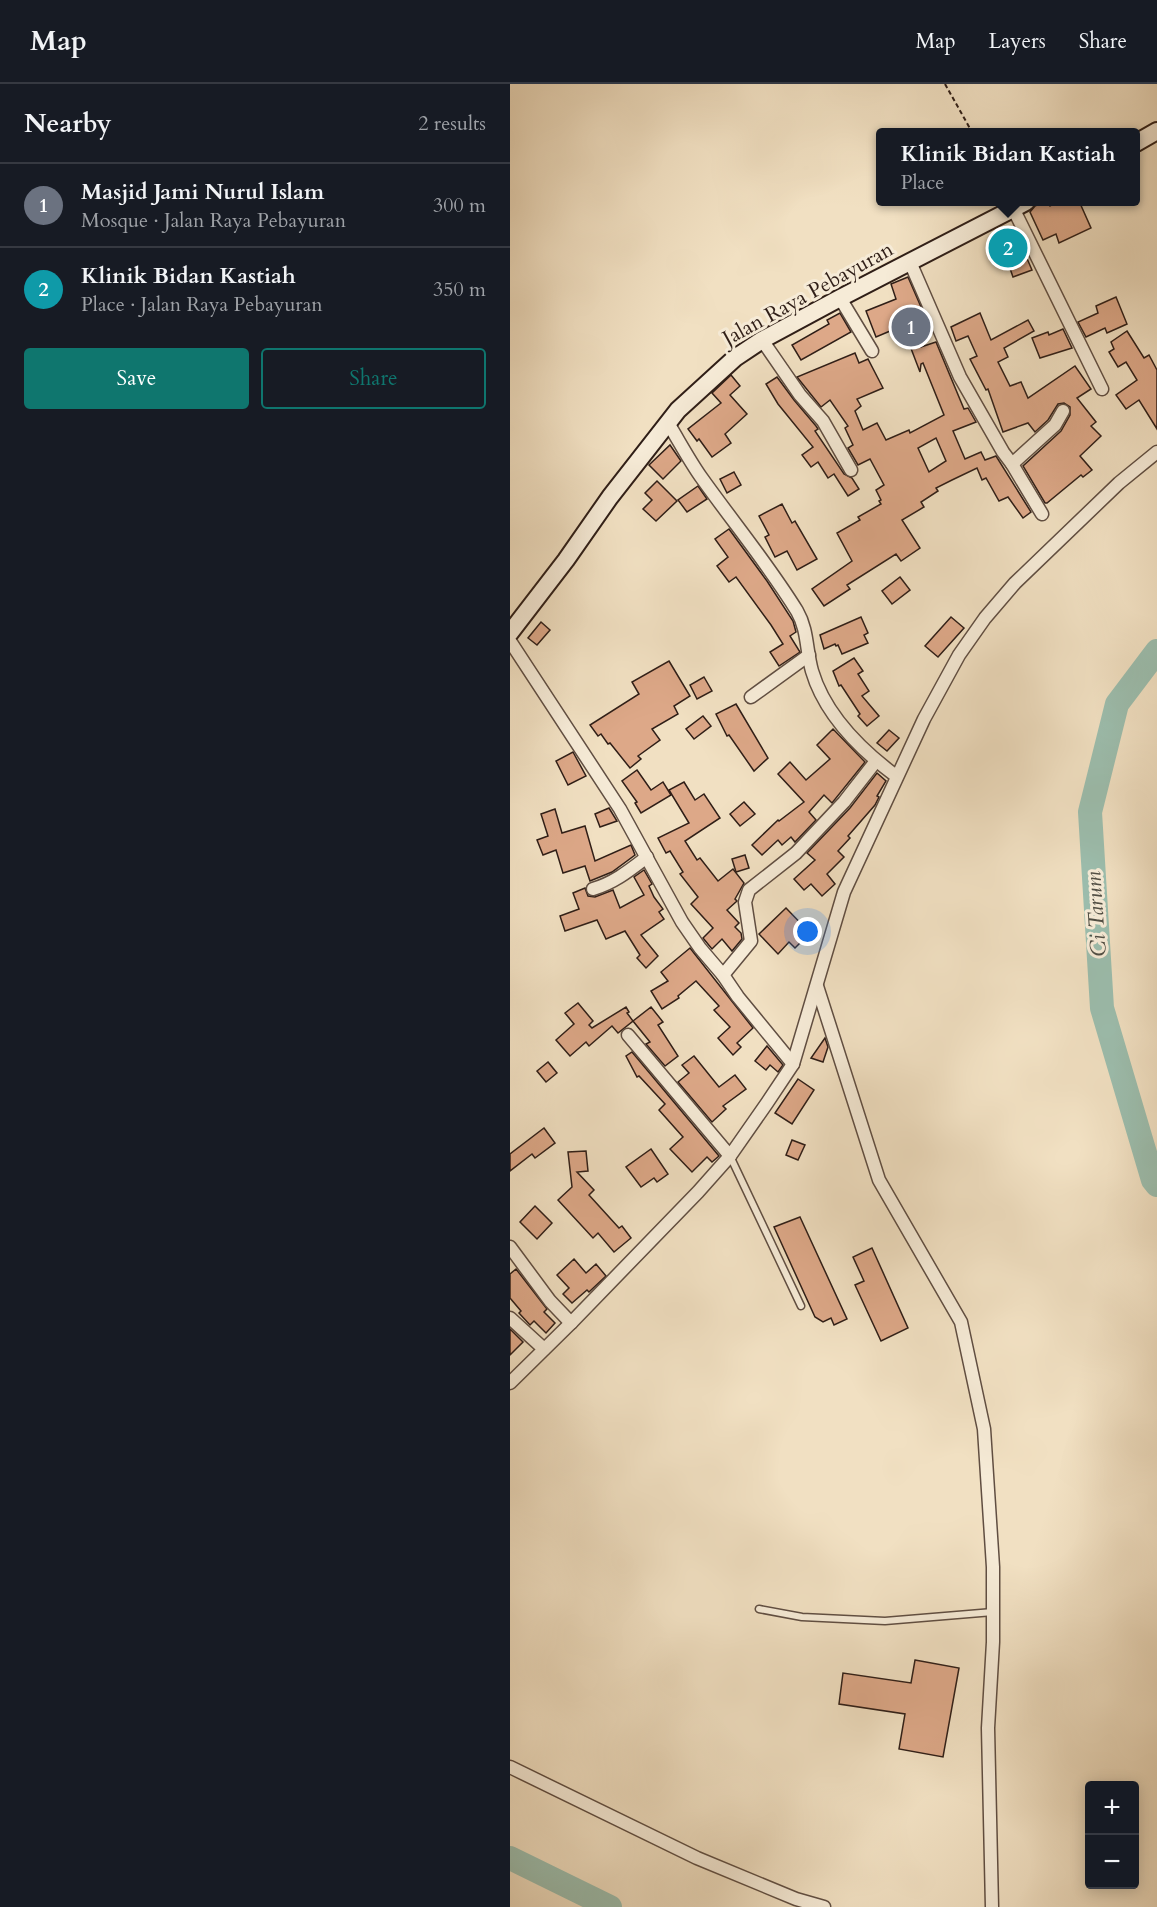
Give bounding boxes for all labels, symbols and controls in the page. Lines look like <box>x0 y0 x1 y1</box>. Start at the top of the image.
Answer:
text: Map <box>30 22 87 60</box>
text: Map <box>916 27 956 56</box>
text: Layers <box>989 27 1046 56</box>
text: Share <box>1079 27 1127 56</box>
text: Nearby <box>24 106 112 141</box>
text: 2 results <box>418 110 486 137</box>
popup <box>876 128 1140 206</box>
text: Klinik Bidan Kastiah <box>901 139 1115 169</box>
text: Place <box>901 169 944 196</box>
text: Masjid Jami Nurul Islam <box>81 177 324 207</box>
text: 1 <box>38 192 49 219</box>
text: 300 m <box>433 192 486 219</box>
text: Mosque · Jalan Raya Pebayuran <box>81 207 346 234</box>
pin: 2 <box>988 226 1028 270</box>
street label: Jalan Raya Pebayuran <box>715 235 899 354</box>
text: Klinik Bidan Kastiah <box>81 261 296 291</box>
text: 2 <box>38 276 49 303</box>
text: 350 m <box>433 276 486 303</box>
text: Place · Jalan Raya Pebayuran <box>81 291 323 318</box>
pin: 1 <box>892 304 930 350</box>
button: Save <box>24 348 249 409</box>
button: Share <box>261 348 486 409</box>
water label: Ci Tarum <box>1078 870 1114 958</box>
your location <box>793 917 822 946</box>
map controls <box>1085 1781 1139 1889</box>
button: + <box>1085 1781 1139 1835</box>
button: − <box>1085 1835 1139 1889</box>

